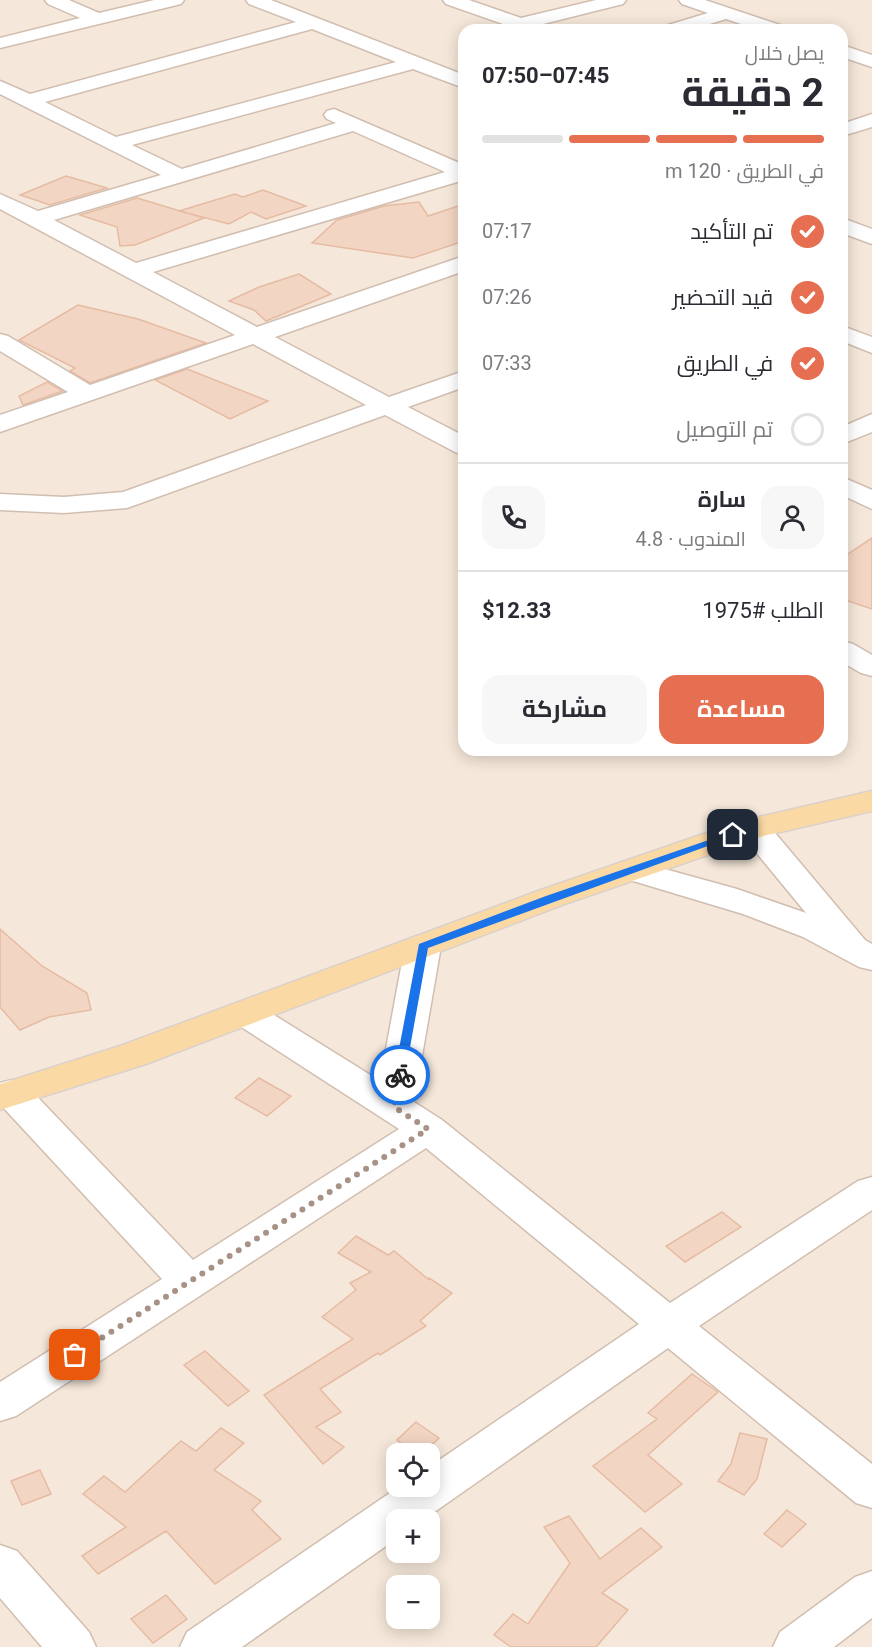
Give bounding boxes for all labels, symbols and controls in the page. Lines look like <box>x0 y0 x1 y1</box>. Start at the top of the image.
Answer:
text: يصل خلال <box>745 41 824 65</box>
text: 07:45–07:50 <box>482 63 609 88</box>
text: 2 دقيقة <box>682 70 824 116</box>
text: في الطريق · 120 m <box>665 159 824 183</box>
icon: check <box>791 215 824 248</box>
text: 07:17 <box>482 219 532 243</box>
text: تم التأكيد <box>690 219 773 244</box>
icon: check <box>791 281 824 314</box>
text: 07:26 <box>482 285 532 309</box>
text: قيد التحضير <box>672 285 773 310</box>
icon: check <box>791 347 824 380</box>
text: 07:33 <box>482 351 532 375</box>
text: في الطريق <box>677 351 773 376</box>
text: تم التوصيل <box>676 417 773 442</box>
button: phone <box>482 486 545 549</box>
button: person <box>761 486 824 549</box>
text: سارة <box>698 487 746 512</box>
text: المندوب · 4.8 <box>635 527 746 551</box>
text: $12.33 <box>482 598 552 623</box>
text: الطلب #1975 <box>702 598 824 623</box>
button: مشاركة <box>482 675 647 744</box>
button: مساعدة <box>659 675 824 744</box>
pin <box>707 809 758 860</box>
icon: home <box>716 818 749 851</box>
courier <box>370 1045 430 1105</box>
icon: bike <box>384 1059 417 1092</box>
pin <box>49 1329 100 1380</box>
icon: bag <box>58 1338 91 1371</box>
map controls <box>386 1443 440 1629</box>
button: locate <box>386 1443 440 1497</box>
button: + <box>386 1509 440 1563</box>
button: − <box>386 1575 440 1629</box>

